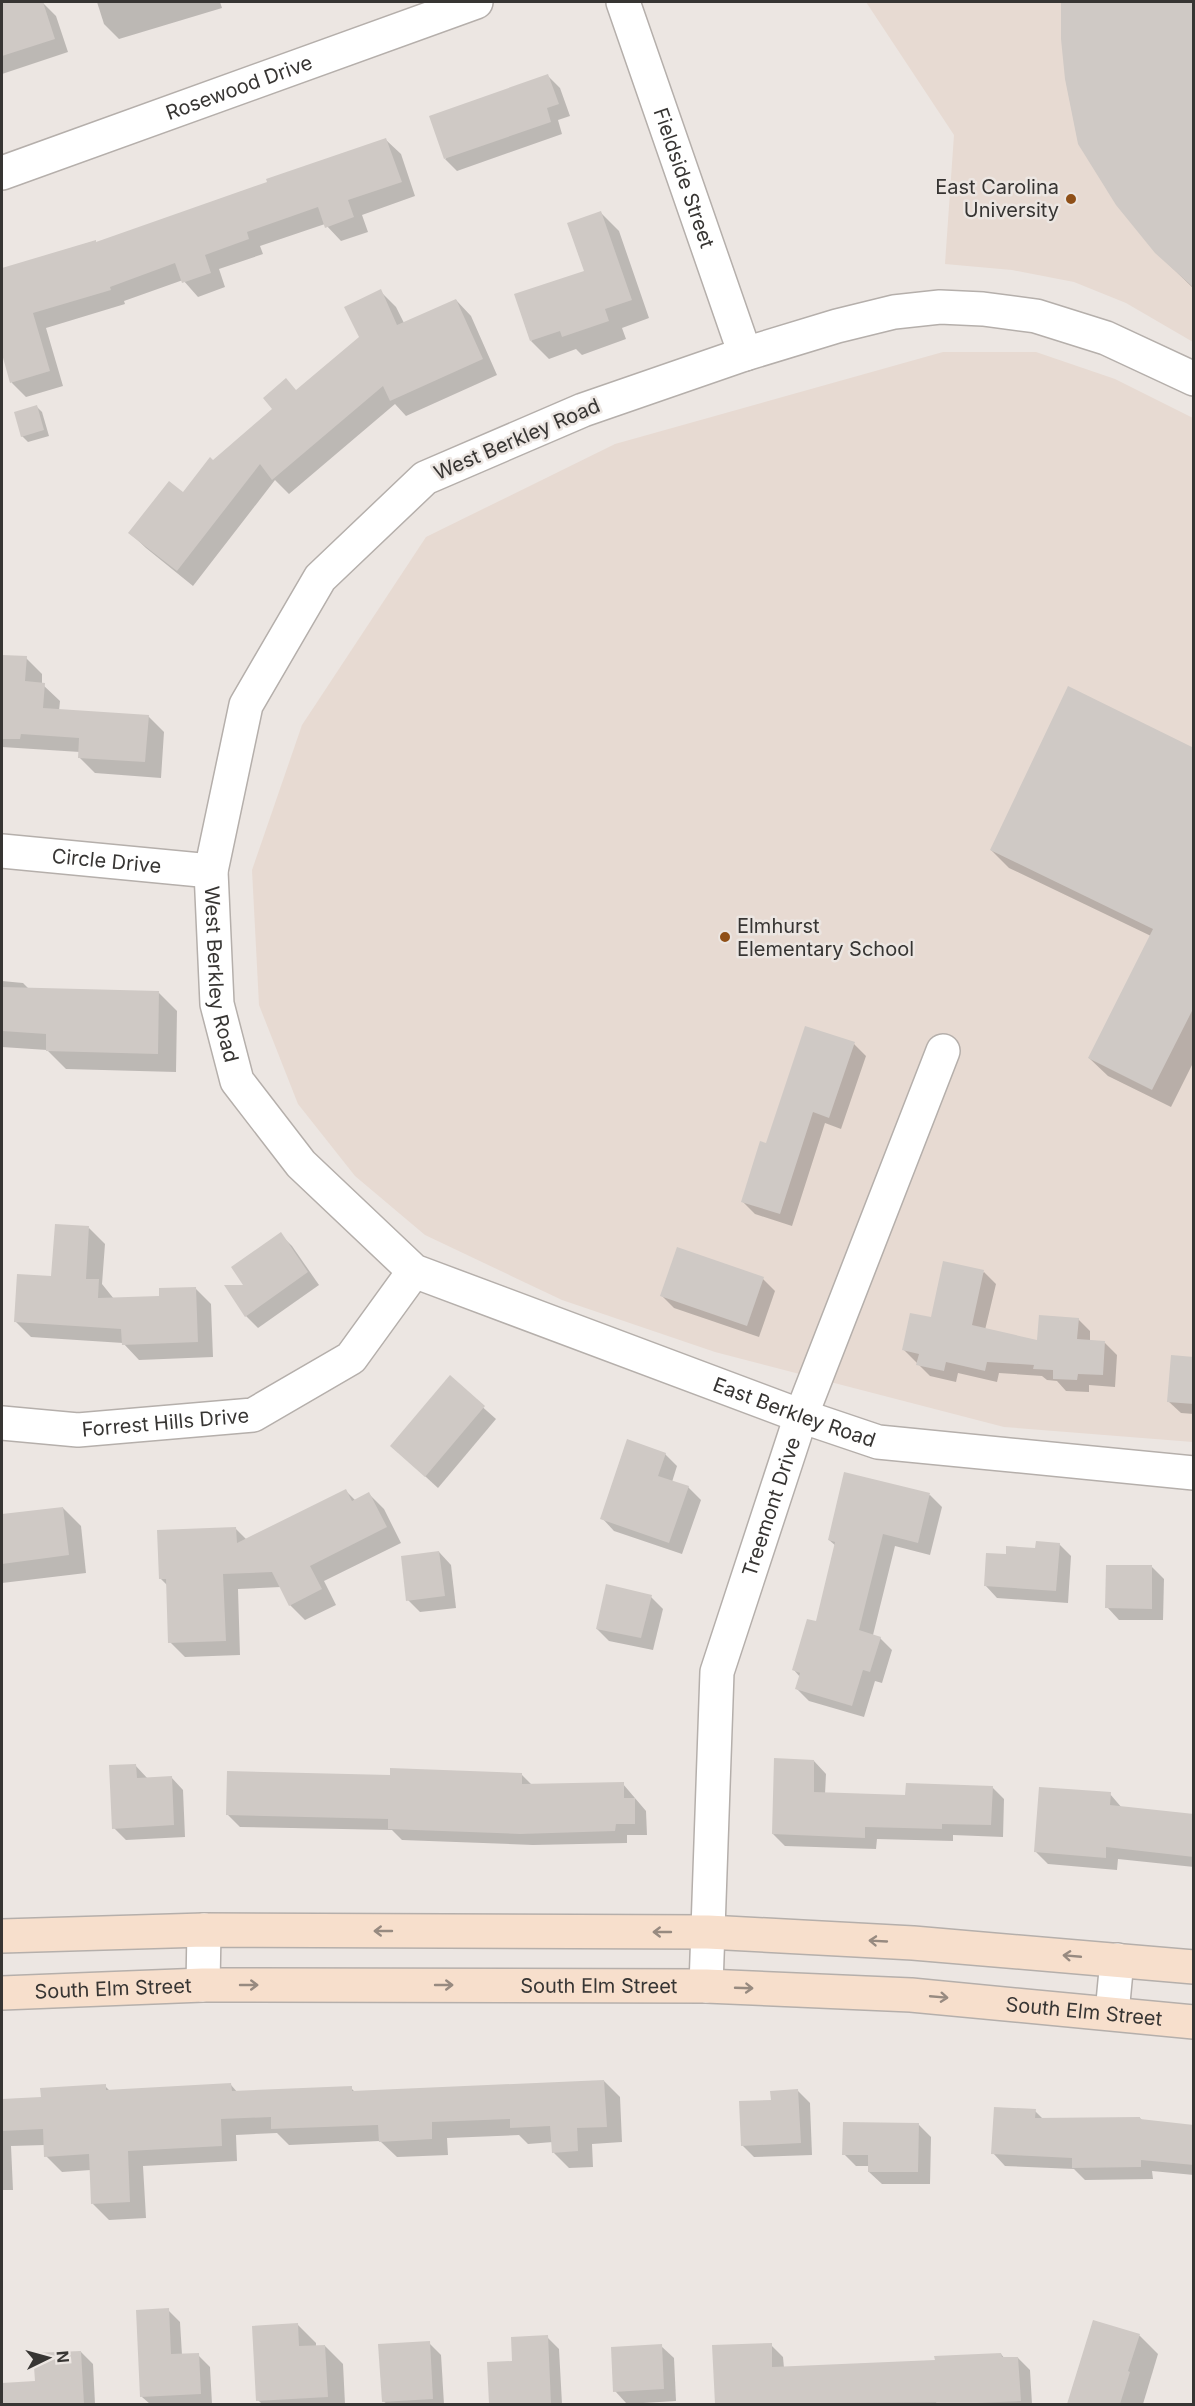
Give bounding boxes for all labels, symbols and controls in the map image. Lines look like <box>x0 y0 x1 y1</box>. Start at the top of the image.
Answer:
street label: Rosewood Drive <box>163 50 316 125</box>
street label: Fieldside Street <box>649 104 719 251</box>
place label: East Carolina University <box>935 175 1059 222</box>
marker: East Carolina University <box>1064 192 1078 206</box>
street label: West Berkley Road <box>430 393 604 485</box>
street label: Circle Drive <box>51 844 162 878</box>
street label: West Berkley Road <box>200 885 244 1065</box>
place label: Elmhurst Elementary School <box>737 914 914 961</box>
marker: Elmhurst Elementary School <box>718 930 732 944</box>
street label: East Berkley Road <box>710 1372 879 1452</box>
street label: Forrest Hills Drive <box>81 1403 250 1442</box>
street label: Treemont Drive <box>737 1434 805 1580</box>
one-way arrow <box>374 1925 394 1937</box>
one-way arrow <box>653 1926 673 1938</box>
one-way arrow <box>869 1935 889 1946</box>
one-way arrow <box>1063 1951 1083 1962</box>
street label: South Elm Street <box>34 1973 192 2004</box>
street label: South Elm Street <box>520 1974 678 1998</box>
one-way arrow <box>238 1979 258 1991</box>
one-way arrow <box>433 1979 453 1991</box>
one-way arrow <box>733 1982 753 1994</box>
one-way arrow <box>928 1992 948 2003</box>
street label: South Elm Street <box>1004 1992 1164 2031</box>
north arrow <box>18 2328 78 2388</box>
text: N <box>52 2350 73 2364</box>

